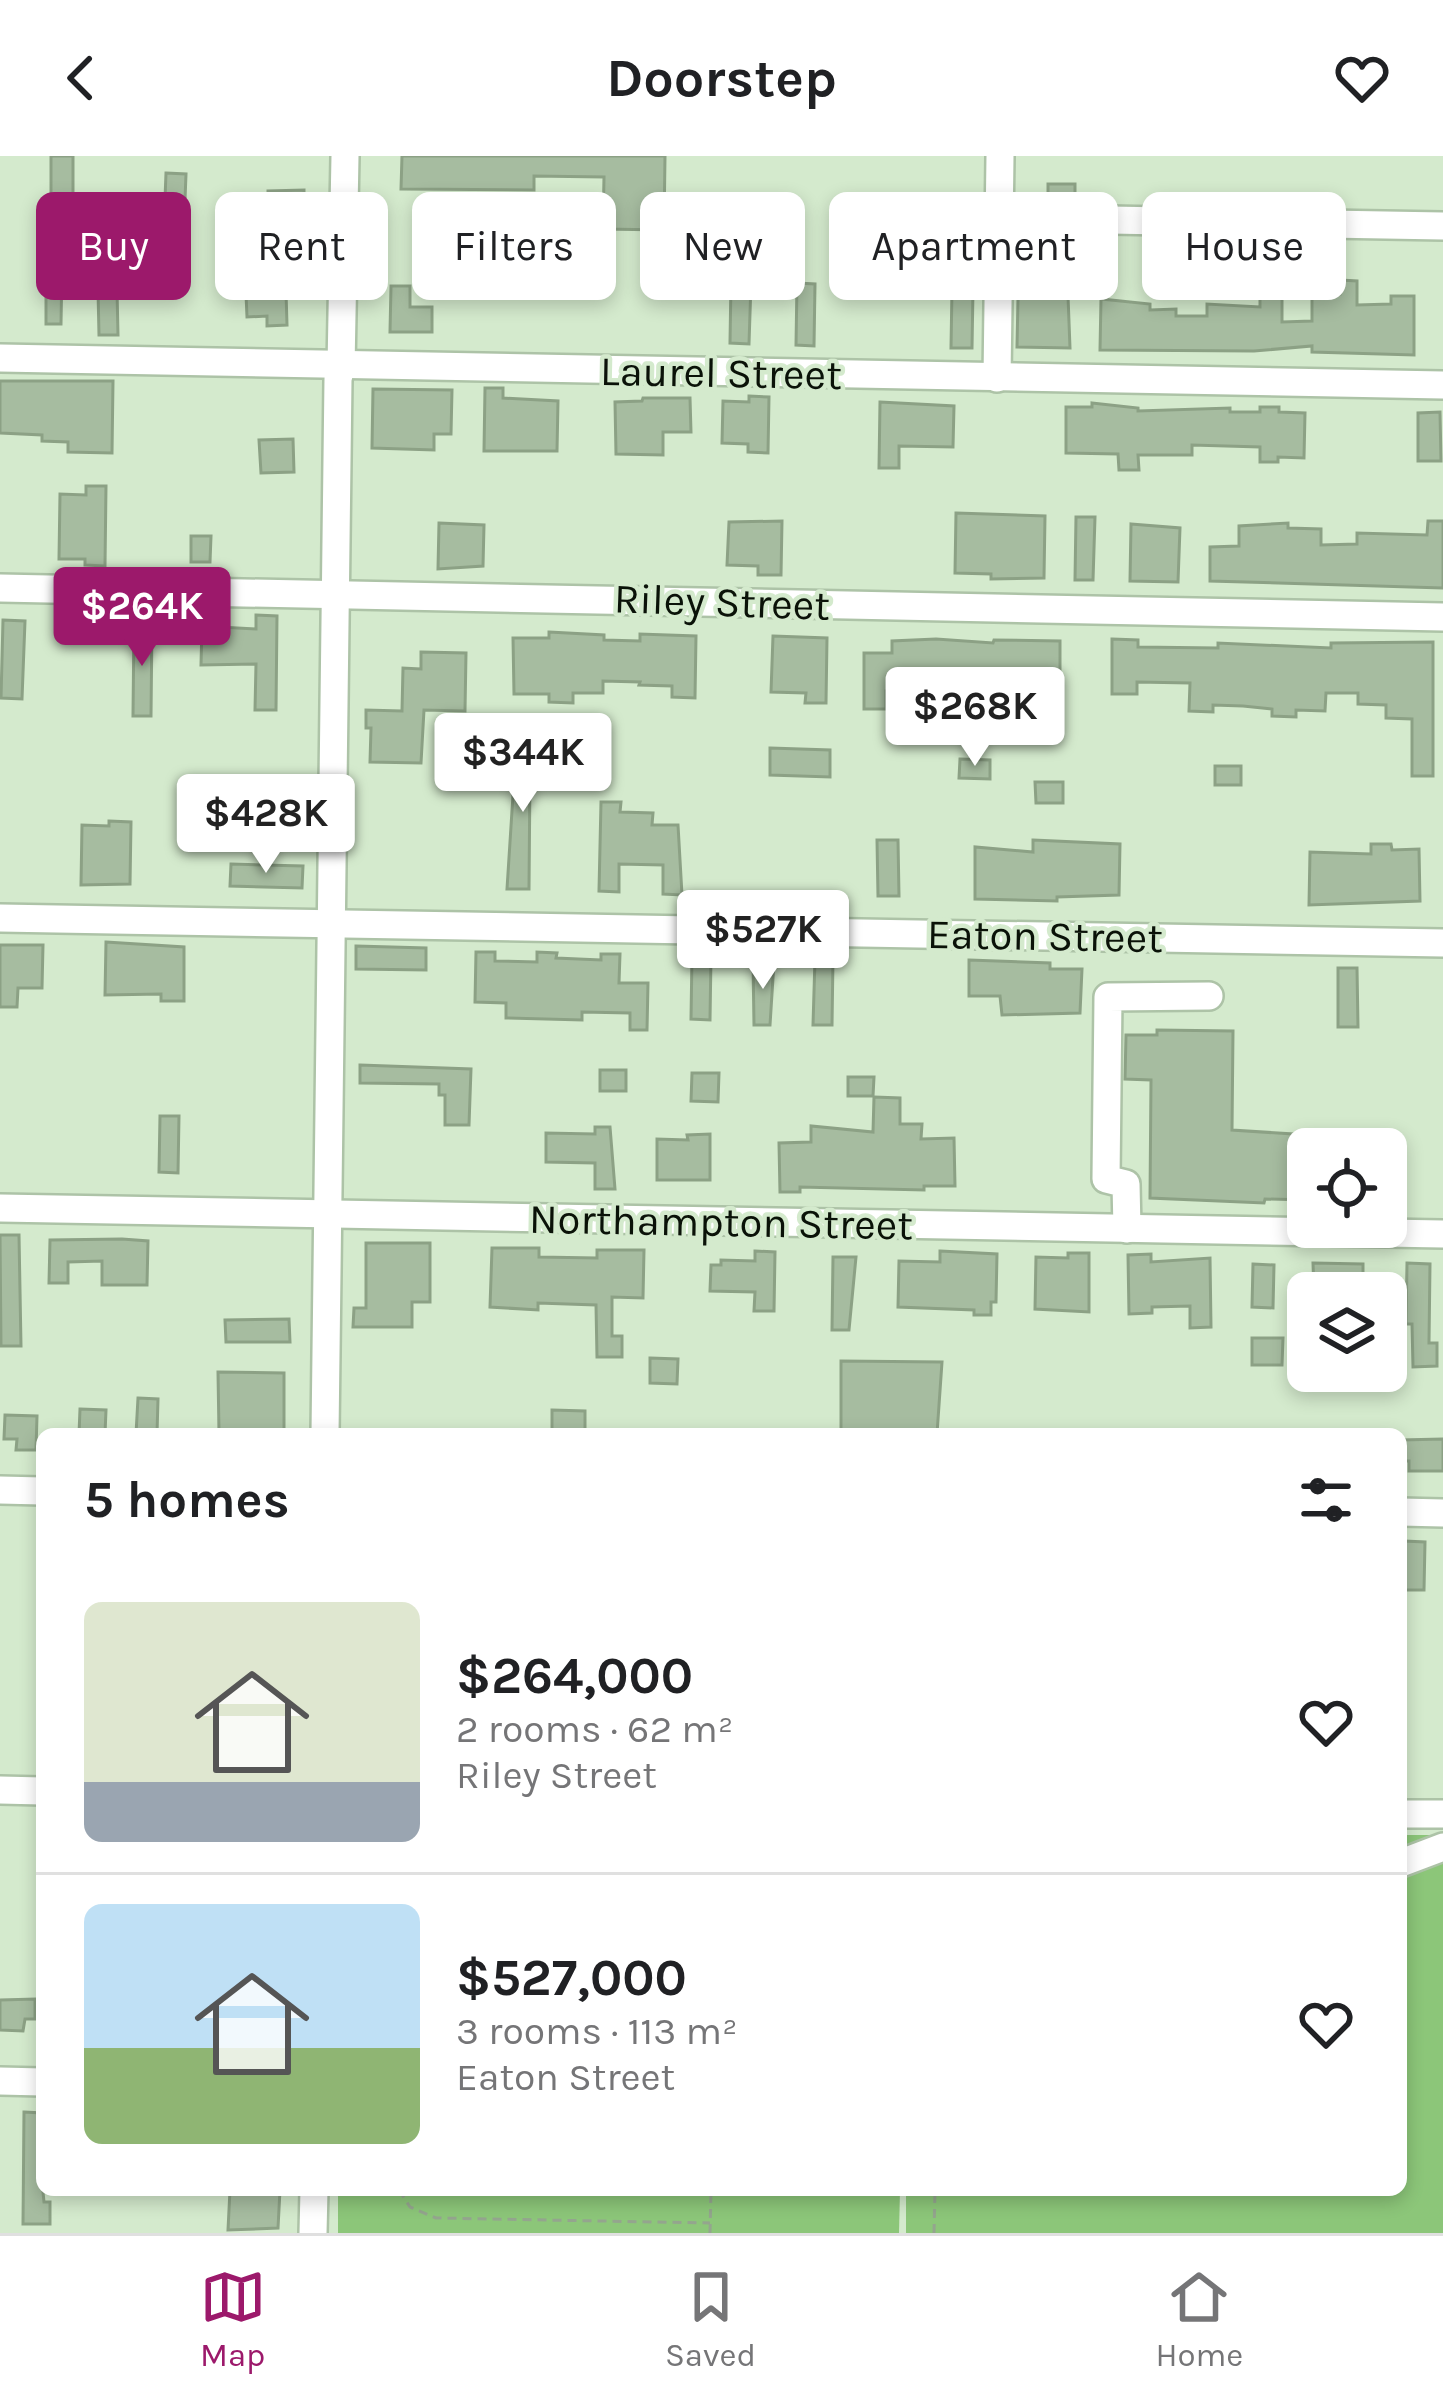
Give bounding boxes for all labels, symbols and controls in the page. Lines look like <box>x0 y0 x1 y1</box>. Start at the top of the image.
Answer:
icon: back <box>48 45 114 111</box>
icon: heart <box>1329 45 1395 111</box>
text: Doorstep <box>606 46 837 110</box>
chip: Buy <box>36 192 191 300</box>
chip: Rent <box>215 192 388 300</box>
chip: Filters <box>412 192 616 300</box>
chip: New <box>640 192 805 300</box>
chip: Apartment <box>829 192 1118 300</box>
chip: House <box>1142 192 1346 300</box>
street label: Laurel Street <box>600 346 842 400</box>
pin: $264K <box>58 567 226 669</box>
street label: Riley Street <box>613 573 831 631</box>
text: $264K <box>81 583 203 629</box>
pin: $268K <box>891 667 1059 769</box>
text: $268K <box>913 683 1037 729</box>
pin: $344K <box>439 713 607 815</box>
text: $344K <box>461 729 585 775</box>
pin: $428K <box>182 774 350 876</box>
text: $428K <box>204 790 328 836</box>
pin: $527K <box>679 890 847 992</box>
text: $527K <box>704 906 822 952</box>
street label: Eaton Street <box>927 909 1163 963</box>
map controls <box>1287 1128 1407 1392</box>
button: locate <box>1287 1128 1407 1248</box>
street label: Northampton Street <box>528 1194 914 1250</box>
button: layers <box>1287 1272 1407 1392</box>
icon: filters <box>1293 1467 1359 1533</box>
text: 5 homes <box>84 1470 290 1530</box>
text: $264,000 <box>456 1646 693 1706</box>
icon: home <box>180 1650 324 1794</box>
icon: heart <box>1293 1689 1359 1755</box>
text: 2 rooms · 62 m² <box>456 1706 733 1752</box>
text: Riley Street <box>456 1752 657 1798</box>
text: $527,000 <box>456 1948 687 2008</box>
icon: home <box>180 1952 324 2096</box>
icon: heart <box>1293 1991 1359 2057</box>
text: 3 rooms · 113 m² <box>456 2008 738 2054</box>
text: Eaton Street <box>456 2054 675 2100</box>
tab: Map <box>200 2264 266 2374</box>
tab: Saved <box>665 2264 756 2374</box>
tab: Home <box>1155 2264 1243 2374</box>

